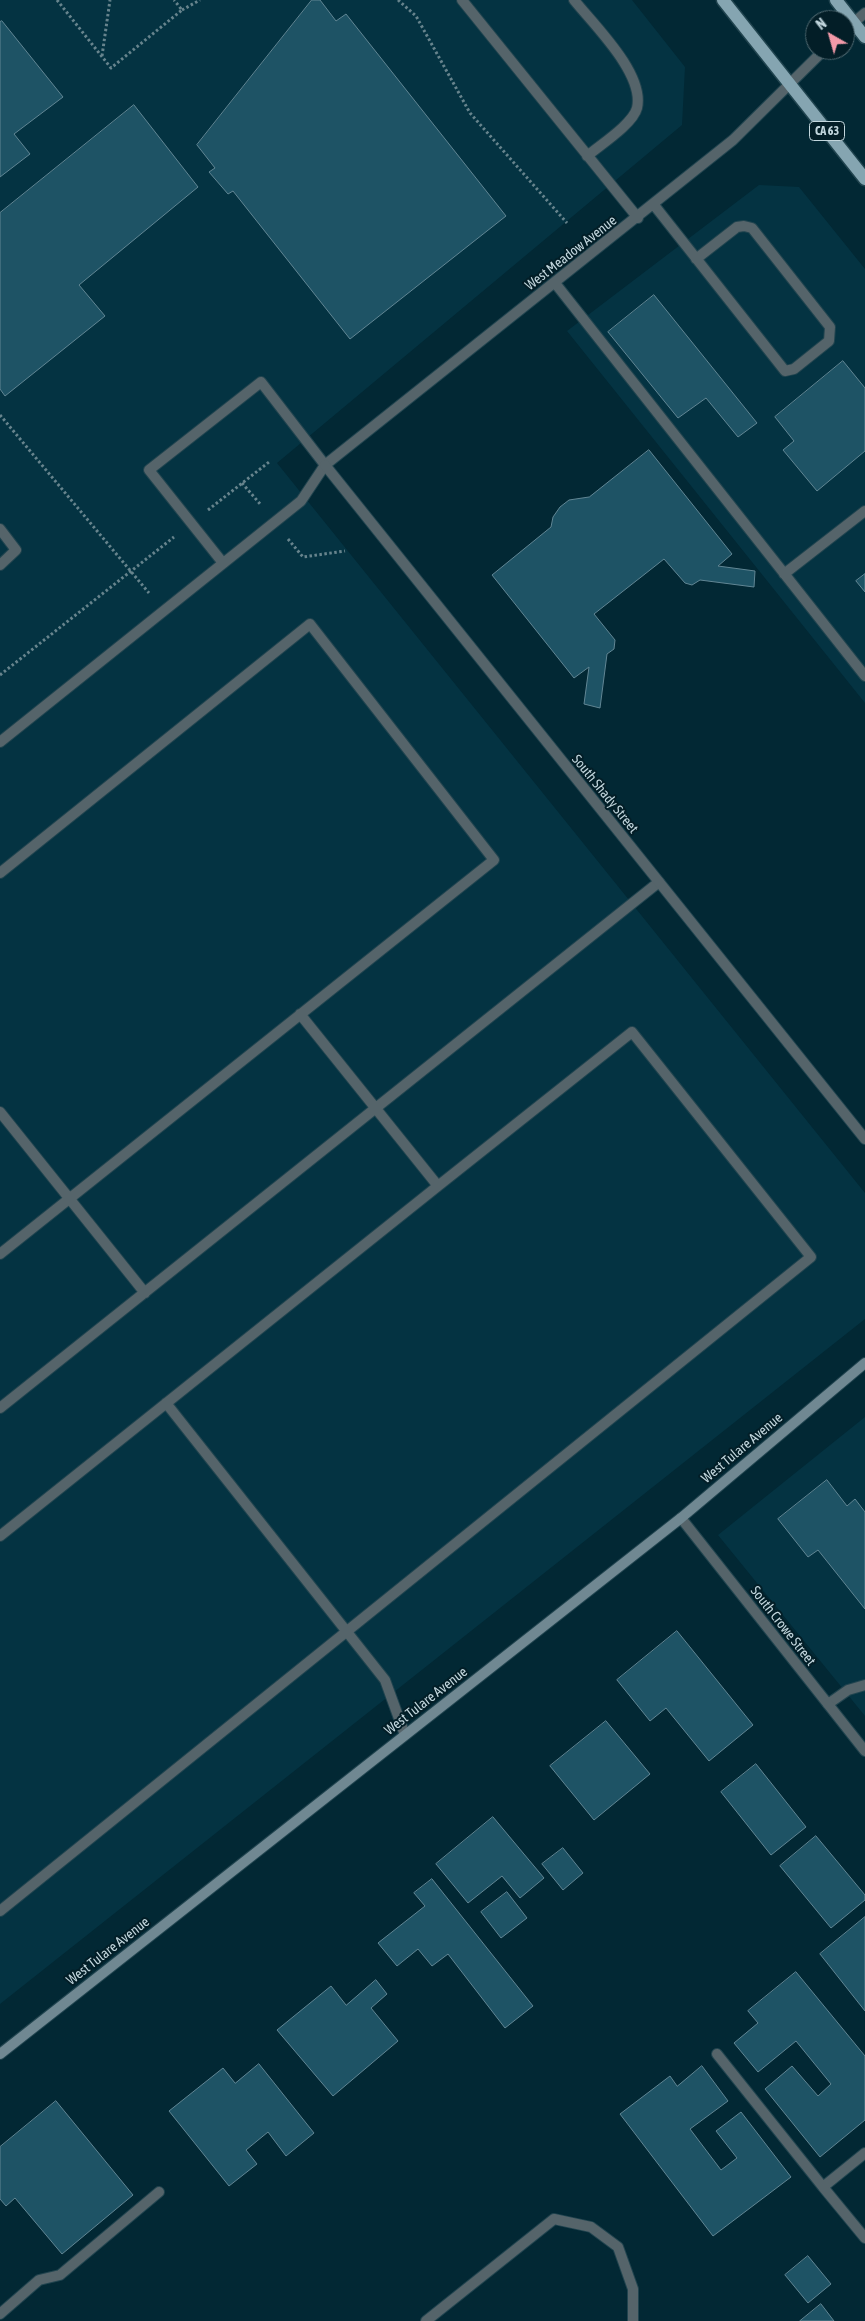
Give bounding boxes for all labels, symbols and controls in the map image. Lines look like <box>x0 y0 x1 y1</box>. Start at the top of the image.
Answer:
north arrow <box>805 10 855 60</box>
text: N <box>813 15 830 33</box>
road number: CA 63 <box>810 122 844 140</box>
street label: West Meadow Avenue <box>522 212 620 294</box>
street label: South Shady Street <box>568 751 642 837</box>
street label: West Tulare Avenue <box>698 1409 786 1487</box>
street label: South Crowe Street <box>747 1583 819 1669</box>
street label: West Tulare Avenue <box>381 1663 471 1739</box>
street label: West Tulare Avenue <box>63 1913 153 1989</box>

